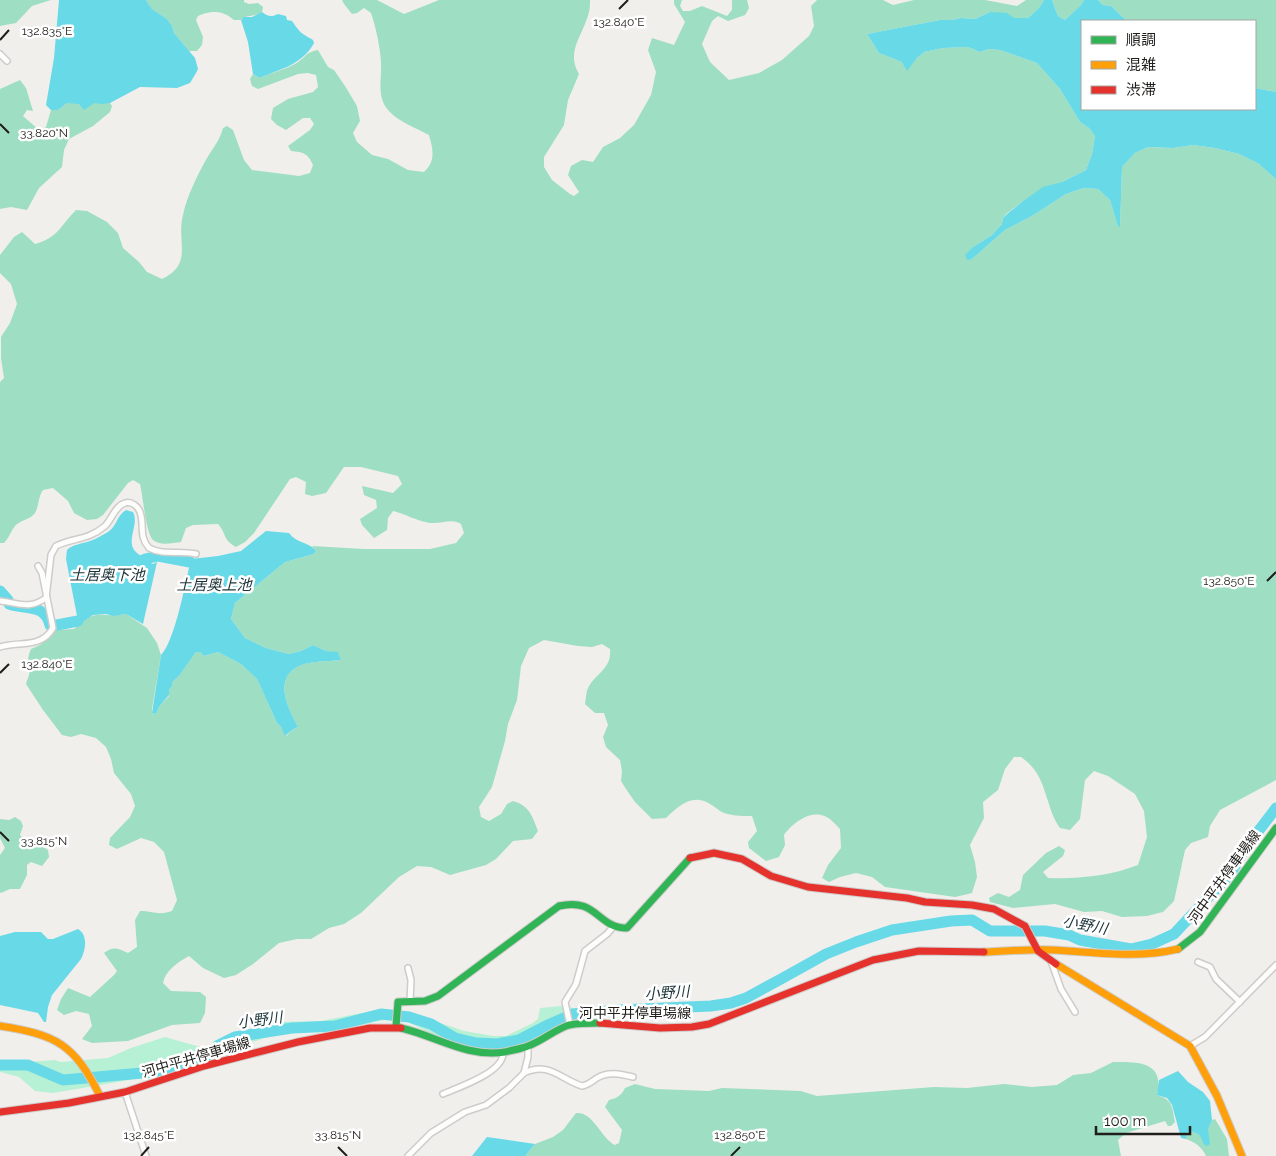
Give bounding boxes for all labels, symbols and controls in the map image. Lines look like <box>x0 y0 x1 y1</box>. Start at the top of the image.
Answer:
text: 132.840°E <box>593 15 645 29</box>
legend <box>1081 20 1256 110</box>
text: 132.835°E <box>22 24 72 38</box>
text: 順調 <box>1126 31 1156 49</box>
text: 混雑 <box>1126 56 1156 74</box>
text: 渋滞 <box>1126 81 1156 99</box>
text: 33.820°N <box>20 126 68 140</box>
water label: 土居奥下池 <box>69 566 146 584</box>
text: 132.850°E <box>1203 574 1255 588</box>
water label: 土居奥上池 <box>176 576 253 594</box>
text: 132.840°E <box>21 657 73 671</box>
street label: 河中平井停車場線 <box>1185 827 1263 927</box>
text: 33.815°N <box>21 834 67 848</box>
water label: 小野川 <box>1061 912 1111 939</box>
water label: 小野川 <box>644 982 692 1004</box>
street label: 河中平井停車場線 <box>579 1005 691 1021</box>
water label: 小野川 <box>237 1008 285 1032</box>
street label: 河中平井停車場線 <box>140 1034 252 1080</box>
scale bar <box>1096 1104 1190 1136</box>
text: 100 m <box>1104 1112 1146 1130</box>
text: 132.845°E <box>124 1128 174 1142</box>
text: 33.815°N <box>315 1128 361 1142</box>
text: 132.850°E <box>714 1128 766 1142</box>

